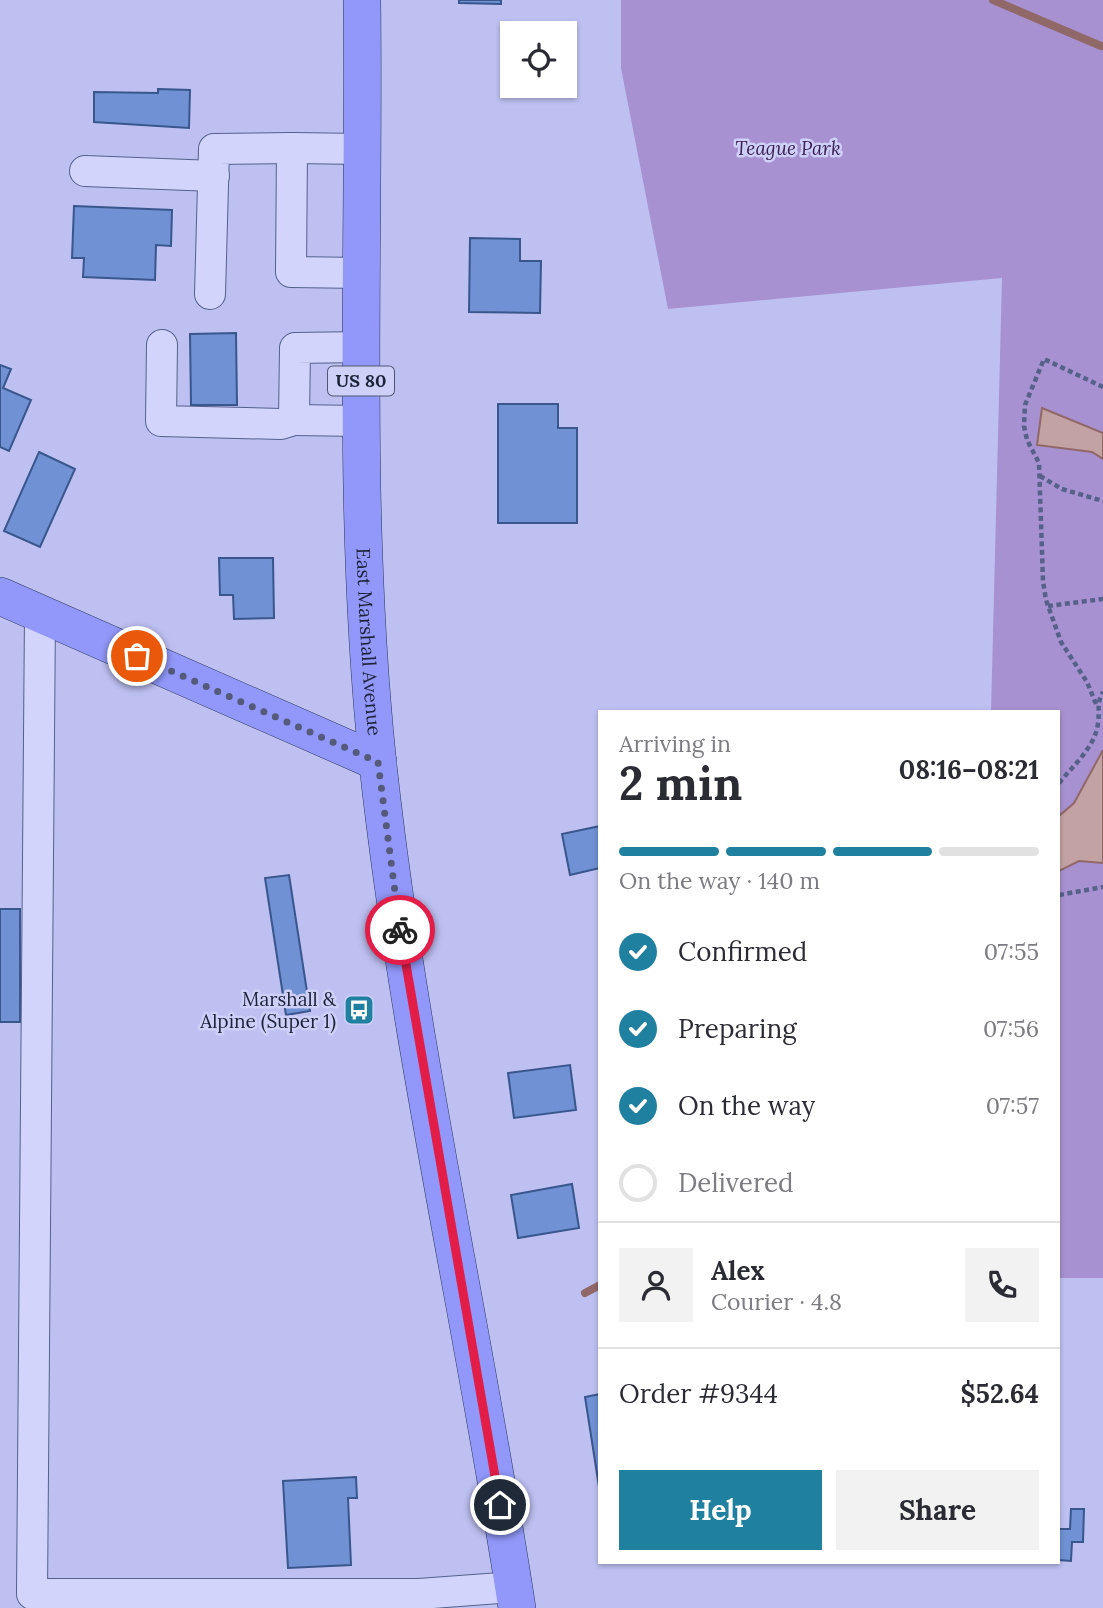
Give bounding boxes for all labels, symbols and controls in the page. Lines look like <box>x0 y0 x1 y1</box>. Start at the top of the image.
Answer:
map controls <box>500 21 577 98</box>
button: locate <box>500 21 577 98</box>
park label: Teague Park <box>735 136 841 160</box>
road number: US 80 <box>328 366 394 396</box>
street label: East Marshall Avenue <box>352 547 387 737</box>
pin <box>107 626 167 686</box>
icon: bag <box>118 637 156 675</box>
text: Arriving in <box>619 729 731 758</box>
text: 08:16–08:21 <box>899 753 1039 786</box>
text: 2 min <box>619 754 742 813</box>
text: On the way · 140 m <box>619 866 820 895</box>
courier <box>365 895 435 965</box>
icon: bike <box>381 911 419 949</box>
icon: check <box>619 933 657 971</box>
text: Confirmed <box>678 935 807 968</box>
text: 07:55 <box>984 937 1039 966</box>
place label: Marshall & Alpine (Super 1) <box>199 987 337 1034</box>
bus stop icon: Marshall & Alpine (Super 1) <box>342 993 376 1027</box>
icon: check <box>619 1010 657 1048</box>
text: Preparing <box>678 1012 797 1045</box>
text: 07:56 <box>983 1014 1039 1043</box>
icon: check <box>619 1087 657 1125</box>
text: On the way <box>678 1089 815 1122</box>
text: 07:57 <box>986 1091 1039 1120</box>
text: Delivered <box>678 1166 794 1199</box>
button: person <box>619 1248 693 1322</box>
button: phone <box>965 1248 1039 1322</box>
text: Alex <box>711 1254 765 1287</box>
text: Courier · 4.8 <box>711 1287 842 1316</box>
text: Order #9344 <box>619 1377 778 1410</box>
text: $52.64 <box>961 1377 1039 1410</box>
button: Help <box>619 1470 822 1550</box>
button: Share <box>836 1470 1039 1550</box>
pin <box>470 1475 530 1535</box>
icon: home <box>481 1486 519 1524</box>

